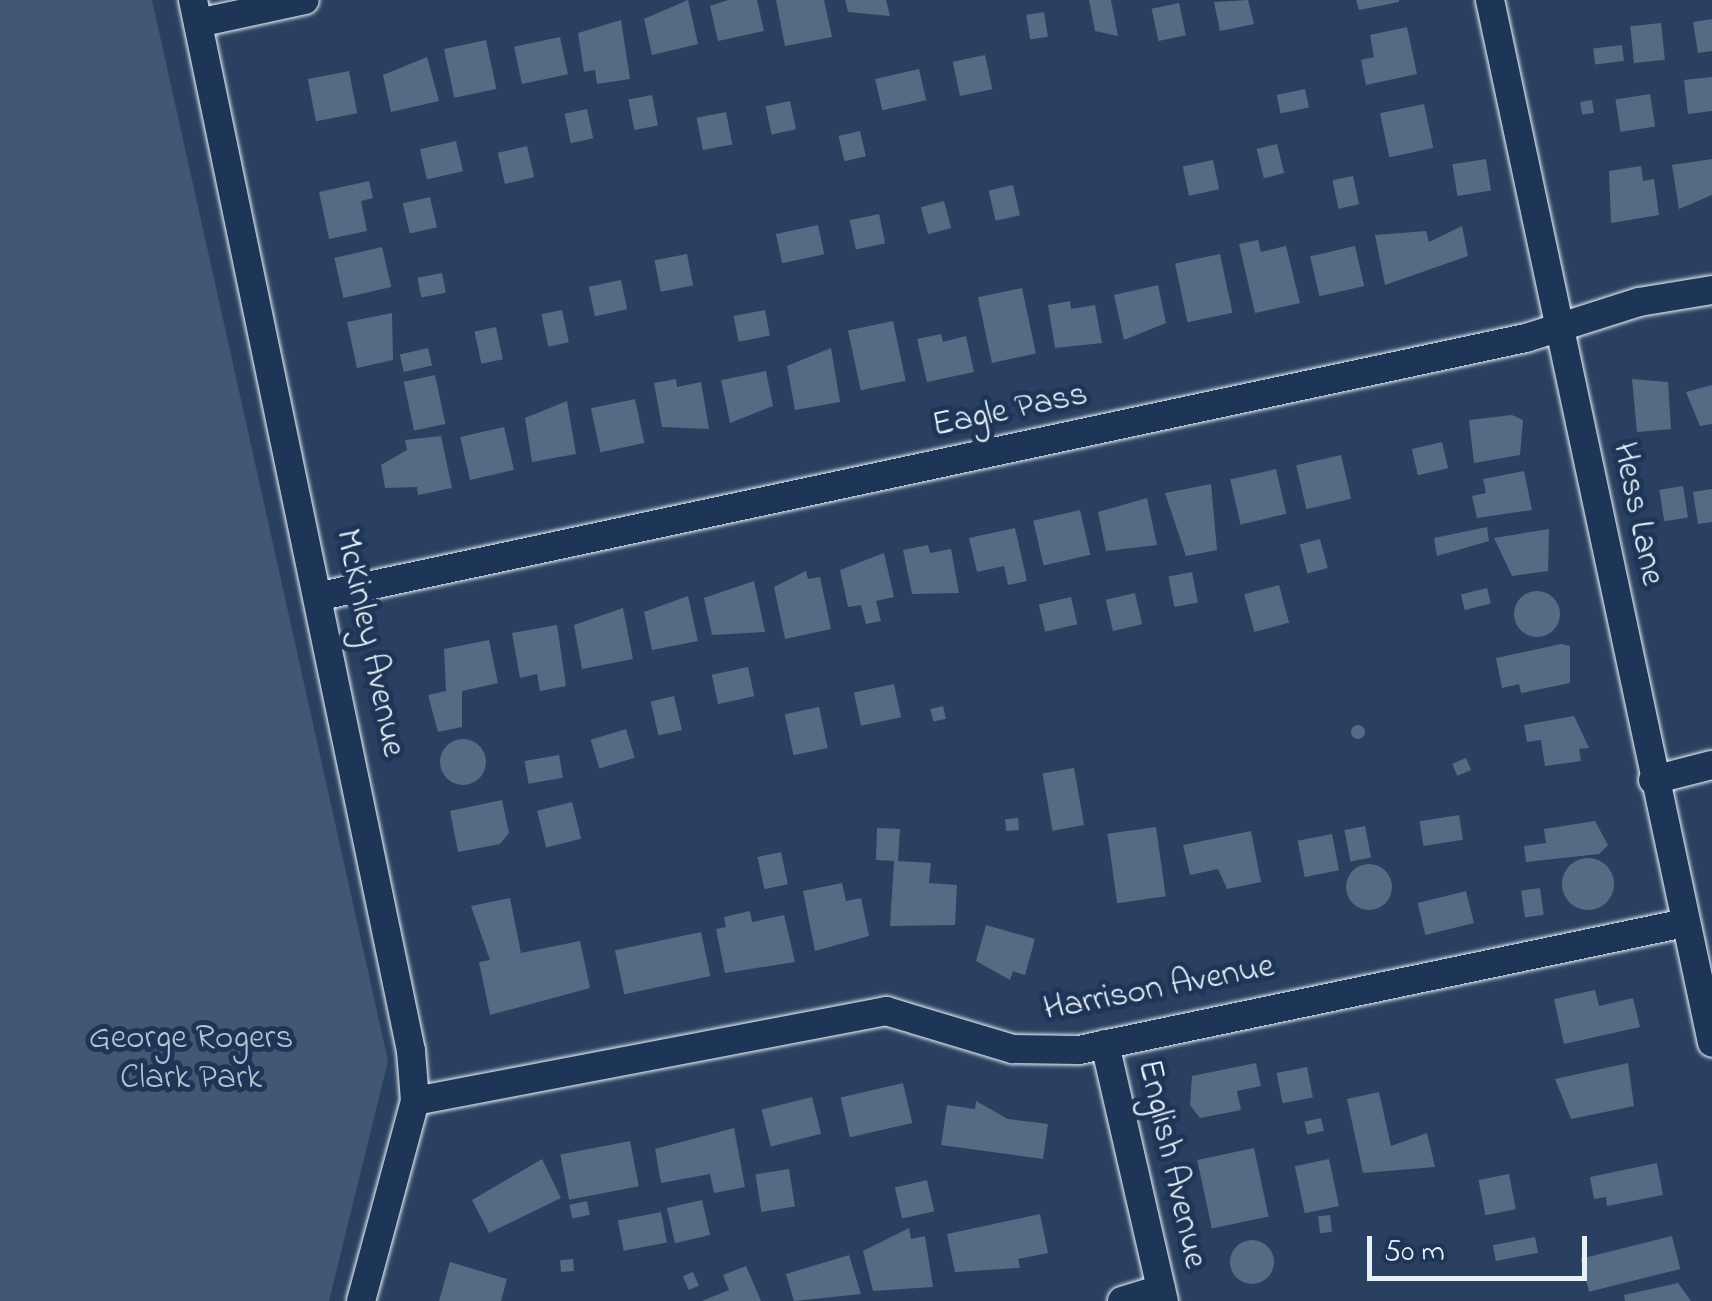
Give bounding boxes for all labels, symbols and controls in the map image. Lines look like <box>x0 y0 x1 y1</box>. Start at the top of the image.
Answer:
street label: Eagle Pass <box>929 374 1091 448</box>
street label: Hess Lane <box>1601 439 1673 589</box>
street label: McKinley Avenue <box>324 525 414 761</box>
street label: Harrison Avenue <box>1040 946 1278 1032</box>
park label: George Rogers Clark Park <box>89 1018 293 1100</box>
street label: English Avenue <box>1127 1056 1215 1272</box>
scale bar <box>1372 1216 1592 1278</box>
text: 50 m <box>1384 1231 1445 1275</box>

